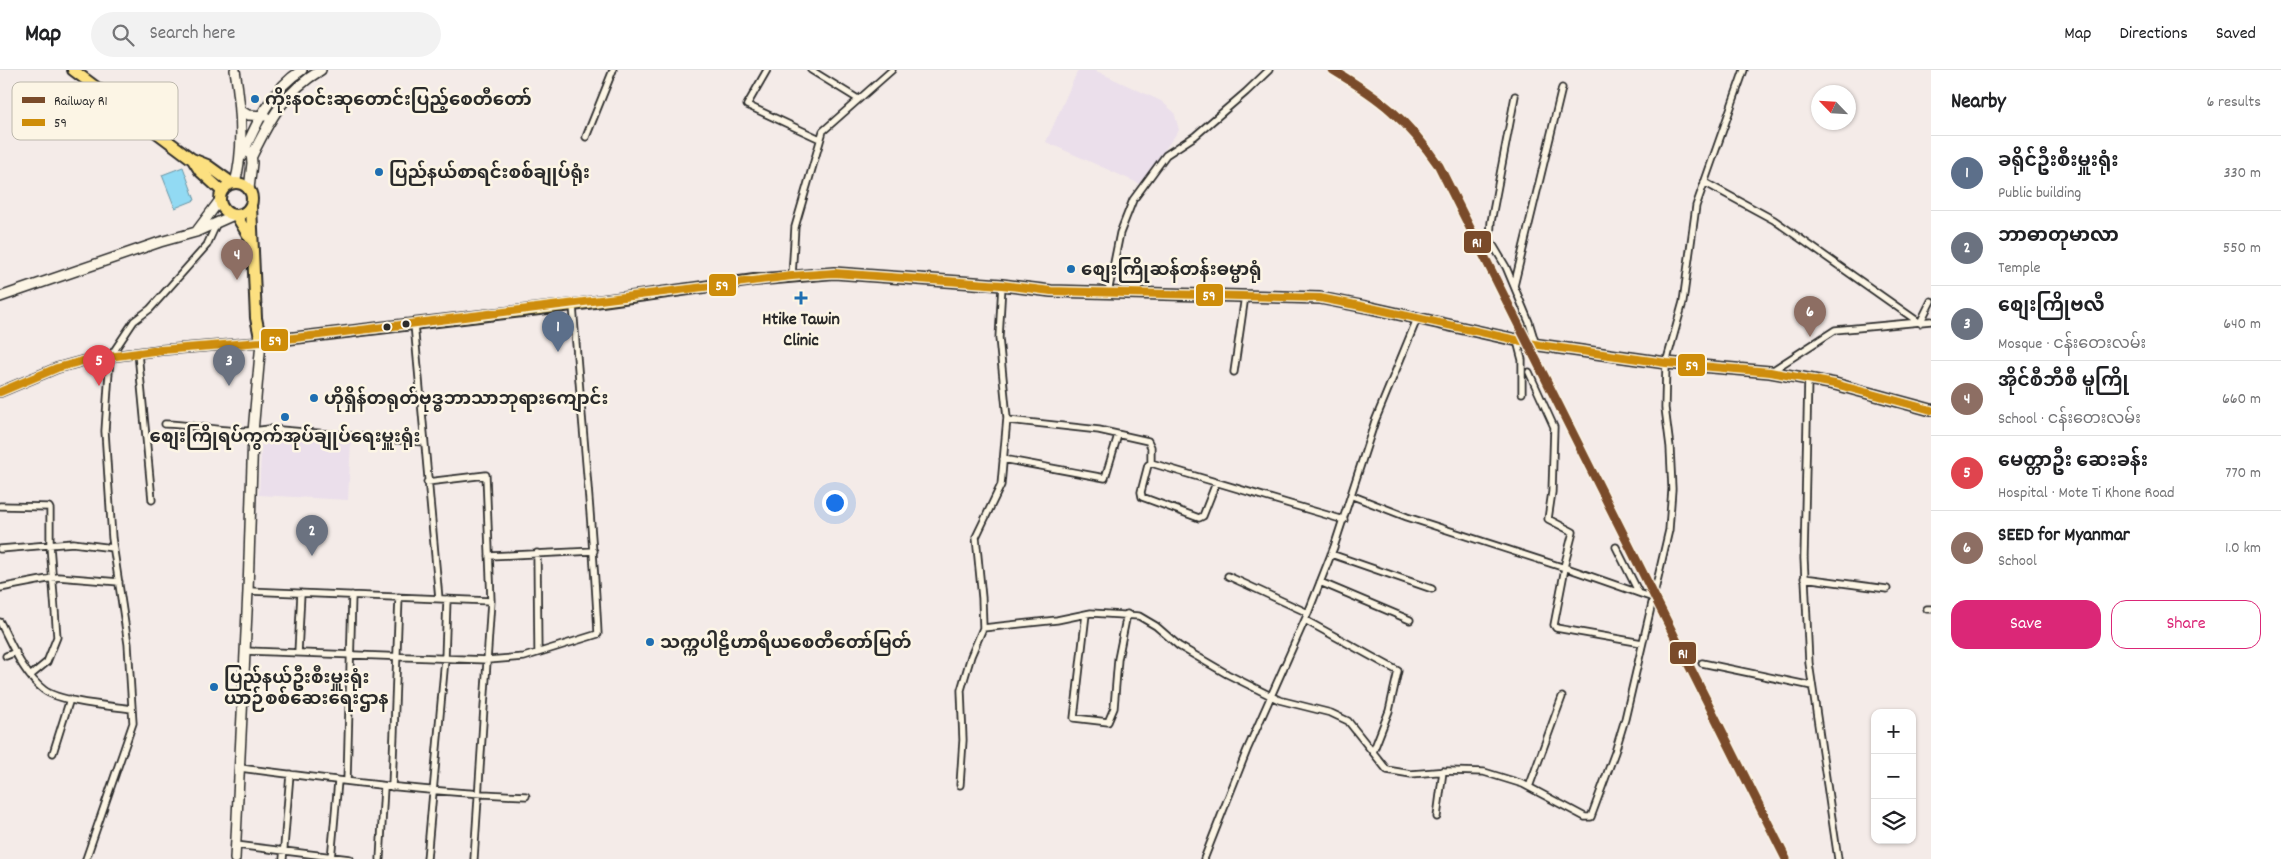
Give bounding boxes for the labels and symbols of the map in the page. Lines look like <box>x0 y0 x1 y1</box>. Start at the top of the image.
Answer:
legend <box>12 82 178 140</box>
north arrow <box>1811 85 1856 130</box>
place label: ကိုးနဝင်းဆုတောင်းပြည့်စေတီတော် <box>265 87 532 114</box>
text: Railway R1 <box>54 92 108 112</box>
marker: ကိုးနဝင်းဆုတောင်းပြည့်စေတီတော် <box>249 93 261 105</box>
text: 59 <box>54 114 67 134</box>
place label: ပြည်နယ်စာရင်းစစ်ချုပ်ရုံး <box>389 160 590 187</box>
marker: ပြည်နယ်စာရင်းစစ်ချုပ်ရုံး <box>373 166 385 178</box>
line badge: R1 <box>1463 230 1492 254</box>
text: R1 <box>1472 234 1482 254</box>
pin: 4 <box>221 239 253 280</box>
place label: စျေးကြိုဆန်တန်းဓမ္မာရုံ <box>1081 257 1262 284</box>
marker: စျေးကြိုဆန်တန်းဓမ္မာရုံ <box>1065 263 1077 275</box>
line badge: 59 <box>708 273 737 297</box>
text: 59 <box>716 277 728 297</box>
line badge: 59 <box>1195 283 1224 307</box>
text: 59 <box>1203 287 1215 307</box>
marker: Htike Tawin Clinic <box>794 291 808 305</box>
pin: 6 <box>1794 296 1826 337</box>
place label: Htike Tawin Clinic <box>762 308 840 354</box>
pin: 1 <box>542 311 574 352</box>
unlabelled marker <box>401 319 411 329</box>
unlabelled marker <box>382 322 392 332</box>
line badge: 59 <box>260 328 289 352</box>
text: 59 <box>269 332 281 352</box>
pin: 5 <box>83 345 115 386</box>
pin: 3 <box>213 345 245 386</box>
line badge: 59 <box>1677 353 1706 377</box>
text: 59 <box>1686 357 1698 377</box>
place label: ဟိုရှိန်တရုတ်ဗုဒ္ဓဘာသာဘုရားကျောင်း <box>324 386 608 413</box>
marker: ဟိုရှိန်တရုတ်ဗုဒ္ဓဘာသာဘုရားကျောင်း <box>308 392 320 404</box>
marker: စျေးကြိုရပ်ကွက်အုပ်ချုပ်ရေးမှူးရုံး <box>279 411 291 423</box>
place label: စျေးကြိုရပ်ကွက်အုပ်ချုပ်ရေးမှူးရုံး <box>150 424 420 451</box>
your location <box>822 490 848 516</box>
pin: 2 <box>296 515 328 556</box>
place label: သက္ကပါဠိဟာရိယစေတီတော်မြတ် <box>660 630 911 657</box>
marker: သက္ကပါဠိဟာရိယစေတီတော်မြတ် <box>644 636 656 648</box>
line badge: R1 <box>1669 641 1697 665</box>
text: R1 <box>1678 645 1688 665</box>
place label: ပြည်နယ်ဦးစီးမှူးရုံး ယာဉ်စစ်ဆေးရေးဌာန <box>224 665 389 713</box>
marker: ပြည်နယ်ဦးစီးမှူးရုံး ယာဉ်စစ်ဆေးရေးဌာန <box>208 681 220 693</box>

